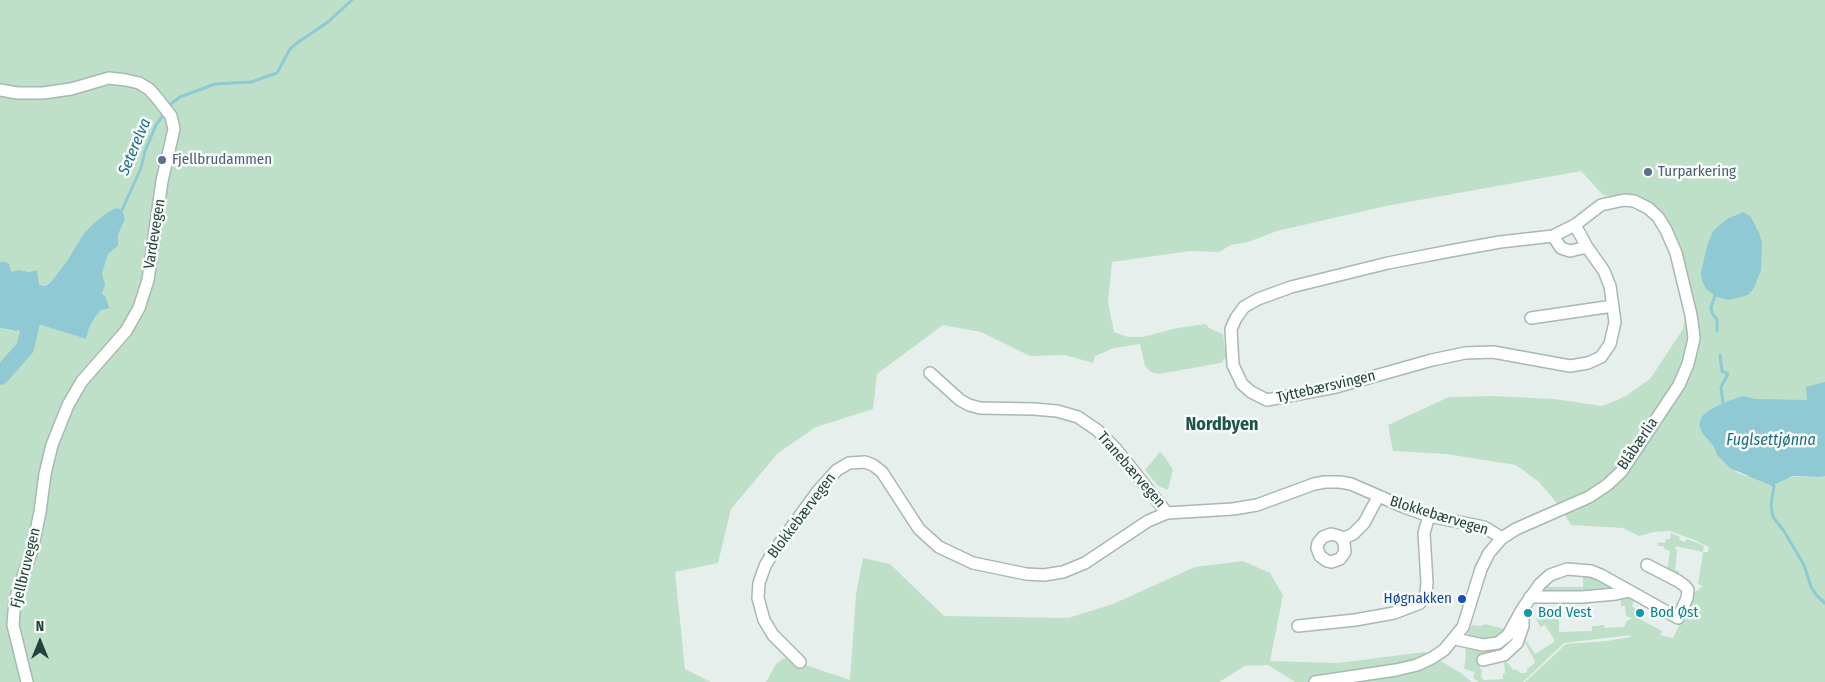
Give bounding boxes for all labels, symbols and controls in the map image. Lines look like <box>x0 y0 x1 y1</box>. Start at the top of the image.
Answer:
water label: Seterelva <box>114 116 156 178</box>
place label: Fjellbrudammen <box>172 151 272 169</box>
marker: Fjellbrudammen <box>156 154 168 166</box>
place label: Turparkering <box>1658 163 1736 181</box>
marker: Turparkering <box>1642 166 1654 178</box>
street label: Vardevegen <box>141 198 169 270</box>
street label: Tyttebærsvingen <box>1275 367 1377 407</box>
district label: Nordbyen <box>1186 414 1258 436</box>
street label: Blåbærlia <box>1614 414 1662 474</box>
street label: Tranebærvegen <box>1093 428 1169 512</box>
water label: Fuglsettjønna <box>1726 431 1816 451</box>
street label: Blokkebærvegen <box>764 470 840 562</box>
street label: Blokkebærvegen <box>1388 492 1490 540</box>
street label: Fjellbruvegen <box>7 526 45 610</box>
place label: Høgnakken <box>1384 590 1452 608</box>
marker: Høgnakken <box>1456 593 1468 605</box>
place label: Bod Vest <box>1538 604 1592 622</box>
place label: Bod Øst <box>1650 604 1698 622</box>
marker: Bod Vest <box>1522 607 1534 619</box>
marker: Bod Øst <box>1634 607 1646 619</box>
north arrow <box>15 617 65 667</box>
text: N <box>36 618 44 635</box>

